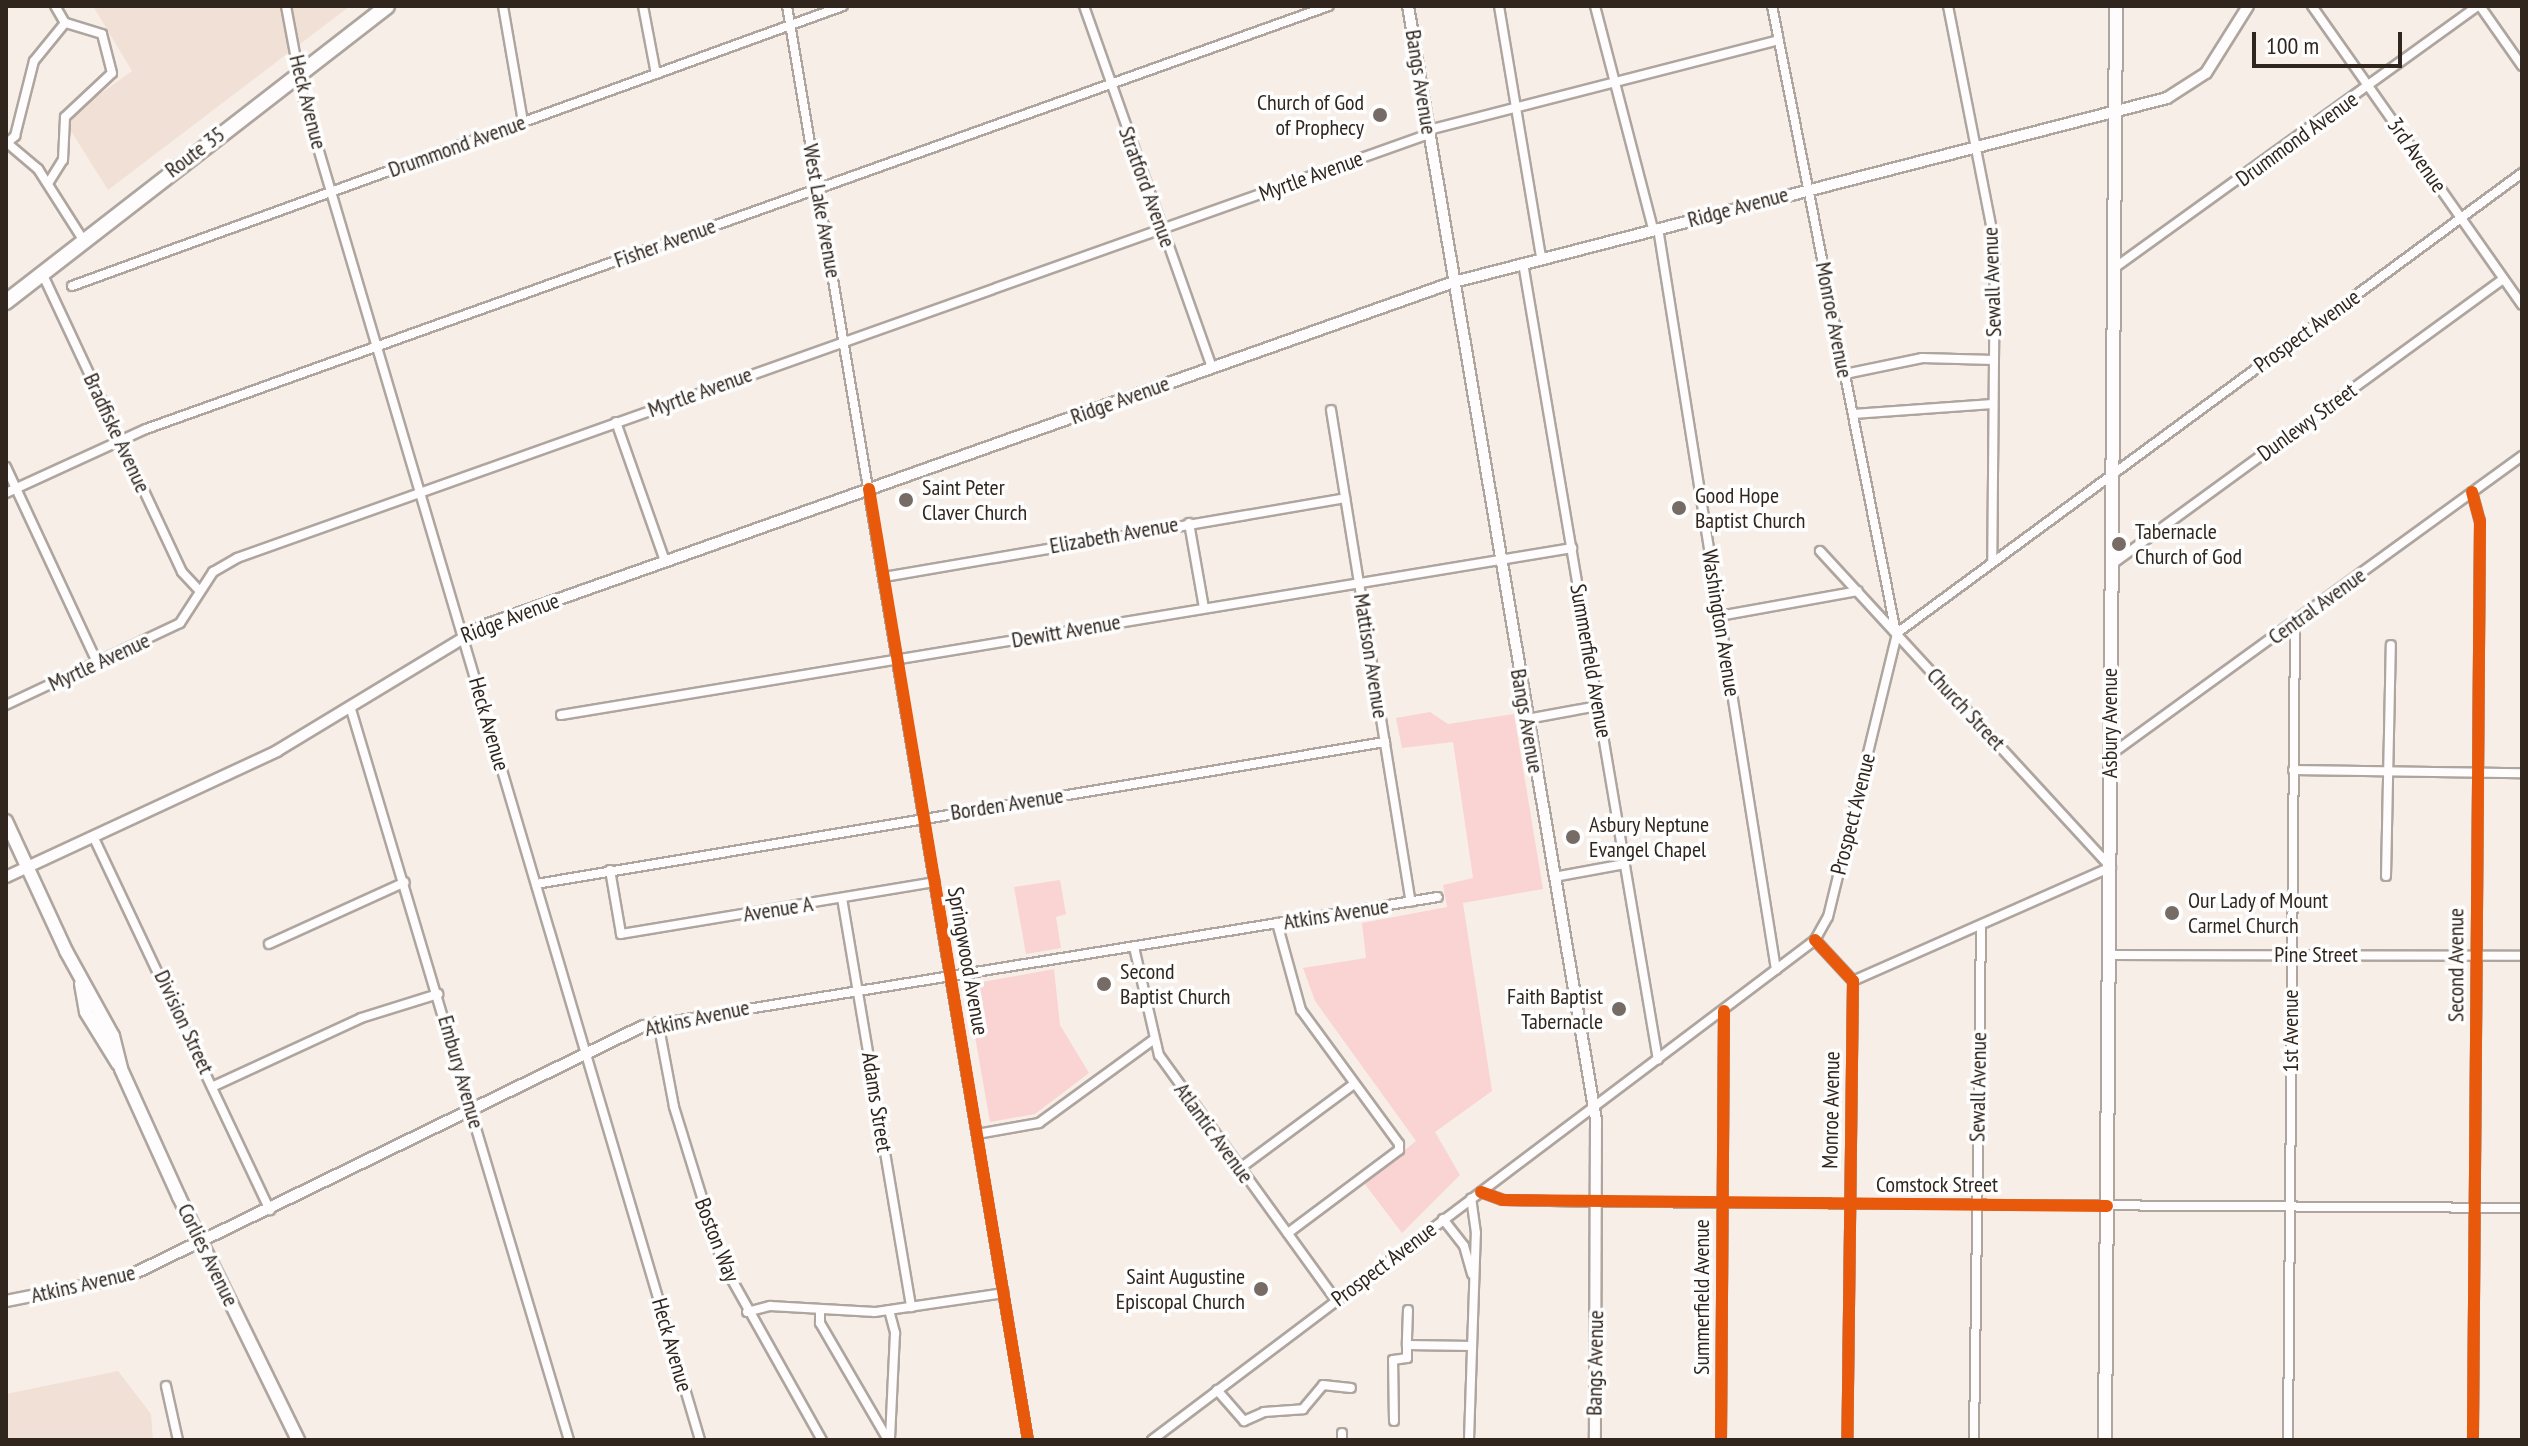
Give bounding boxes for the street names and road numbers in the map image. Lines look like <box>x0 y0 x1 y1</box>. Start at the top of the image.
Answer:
street label: Bangs Avenue <box>1400 28 1442 136</box>
street label: Heck Avenue <box>283 52 333 152</box>
street label: Drummond Avenue <box>2231 86 2363 192</box>
street label: Drummond Avenue <box>384 109 530 183</box>
street label: 3rd Avenue <box>2382 112 2452 198</box>
street label: Route 35 <box>160 121 230 183</box>
street label: Stratford Avenue <box>1113 123 1181 251</box>
street label: West Lake Avenue <box>797 141 847 281</box>
street label: Myrtle Avenue <box>1255 145 1367 207</box>
street label: Ridge Avenue <box>1684 181 1792 233</box>
street label: Fisher Avenue <box>610 212 720 274</box>
street label: Sewall Avenue <box>1977 226 2007 338</box>
street label: Monroe Avenue <box>1810 260 1858 380</box>
street label: Prospect Avenue <box>2249 284 2365 378</box>
street label: Myrtle Avenue <box>644 361 756 423</box>
street label: Bradfiske Avenue <box>78 369 156 497</box>
street label: Ridge Avenue <box>1067 370 1173 430</box>
street label: Dunlewy Street <box>2252 377 2362 467</box>
street label: Elizabeth Avenue <box>1047 511 1181 559</box>
street label: Washington Avenue <box>1696 547 1746 699</box>
street label: Central Avenue <box>2263 562 2371 650</box>
street label: Summerfield Avenue <box>1564 582 1618 740</box>
street label: Ridge Avenue <box>457 587 563 649</box>
street label: Mattison Avenue <box>1348 591 1394 721</box>
street label: Dewitt Avenue <box>1009 608 1123 654</box>
street label: Myrtle Avenue <box>44 627 154 697</box>
street label: Church Street <box>1921 662 2011 756</box>
street label: Bangs Avenue <box>1505 666 1549 776</box>
street label: Asbury Avenue <box>2097 667 2123 779</box>
street label: Heck Avenue <box>463 674 515 774</box>
street label: Prospect Avenue <box>1825 750 1881 878</box>
street label: Borden Avenue <box>948 782 1066 826</box>
street label: Springwood Avenue <box>942 885 994 1037</box>
street label: Avenue A <box>741 890 815 928</box>
street label: Atkins Avenue <box>1281 893 1391 935</box>
street label: Second Avenue <box>2443 908 2469 1022</box>
street label: Pine Street <box>2274 942 2358 968</box>
street label: Division Street <box>149 966 219 1078</box>
street label: 1st Avenue <box>2278 989 2304 1073</box>
street label: Atkins Avenue <box>642 994 752 1042</box>
street label: Embury Avenue <box>432 1012 490 1132</box>
street label: Sewall Avenue <box>1964 1031 1992 1143</box>
street label: Adams Street <box>856 1050 898 1154</box>
street label: Monroe Avenue <box>1817 1051 1845 1169</box>
street label: Atlantic Avenue <box>1168 1077 1260 1189</box>
street label: Comstock Street <box>1876 1172 1998 1198</box>
street label: Boston Way <box>689 1194 745 1286</box>
street label: Corlies Avenue <box>172 1199 244 1311</box>
street label: Prospect Avenue <box>1326 1216 1442 1312</box>
street label: Summerfield Avenue <box>1689 1219 1715 1375</box>
street label: Atkins Avenue <box>28 1259 138 1309</box>
street label: Heck Avenue <box>646 1295 698 1395</box>
street label: Bangs Avenue <box>1581 1310 1609 1416</box>

